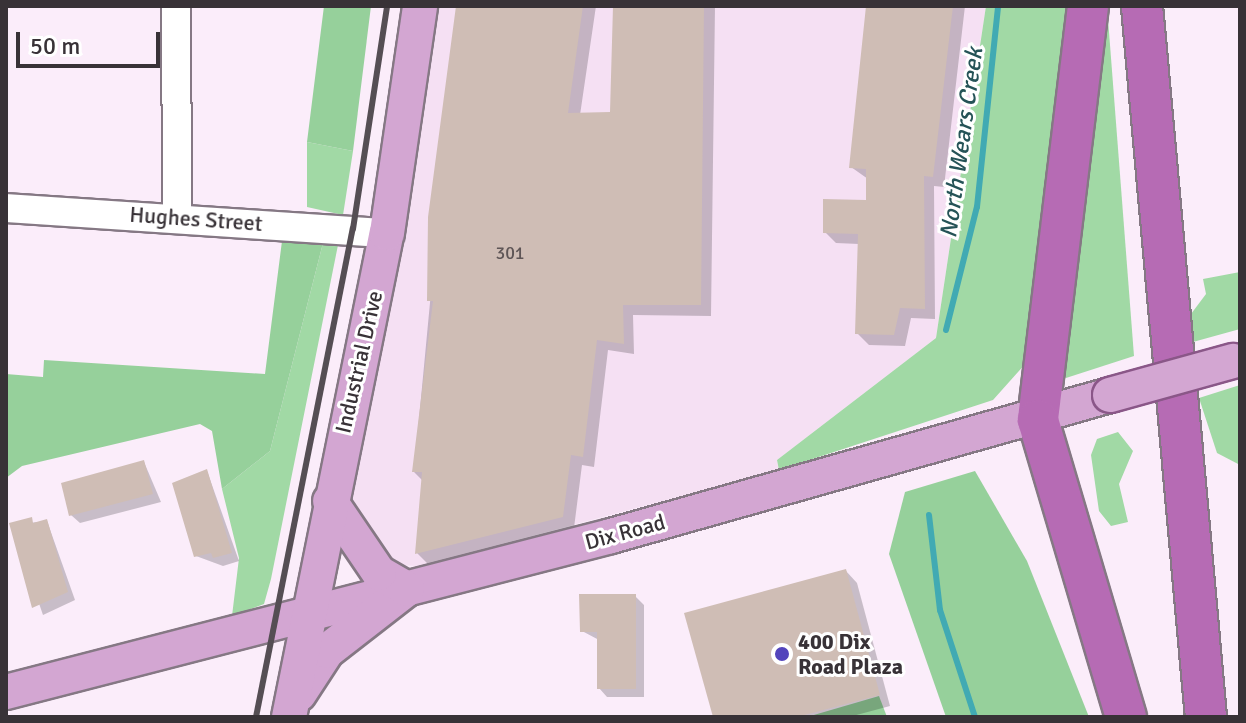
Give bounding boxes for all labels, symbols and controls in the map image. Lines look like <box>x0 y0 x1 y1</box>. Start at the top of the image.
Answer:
scale bar <box>20 16 164 66</box>
text: 50 m <box>30 31 80 61</box>
water label: North Wears Creek <box>934 46 990 240</box>
street label: Hughes Street <box>129 201 263 237</box>
house number: 301 <box>495 242 525 264</box>
street label: Industrial Drive <box>330 288 388 436</box>
street label: Dix Road <box>582 509 668 555</box>
place label: 400 Dix Road Plaza <box>798 628 903 680</box>
marker: 400 Dix Road Plaza <box>773 645 791 663</box>

